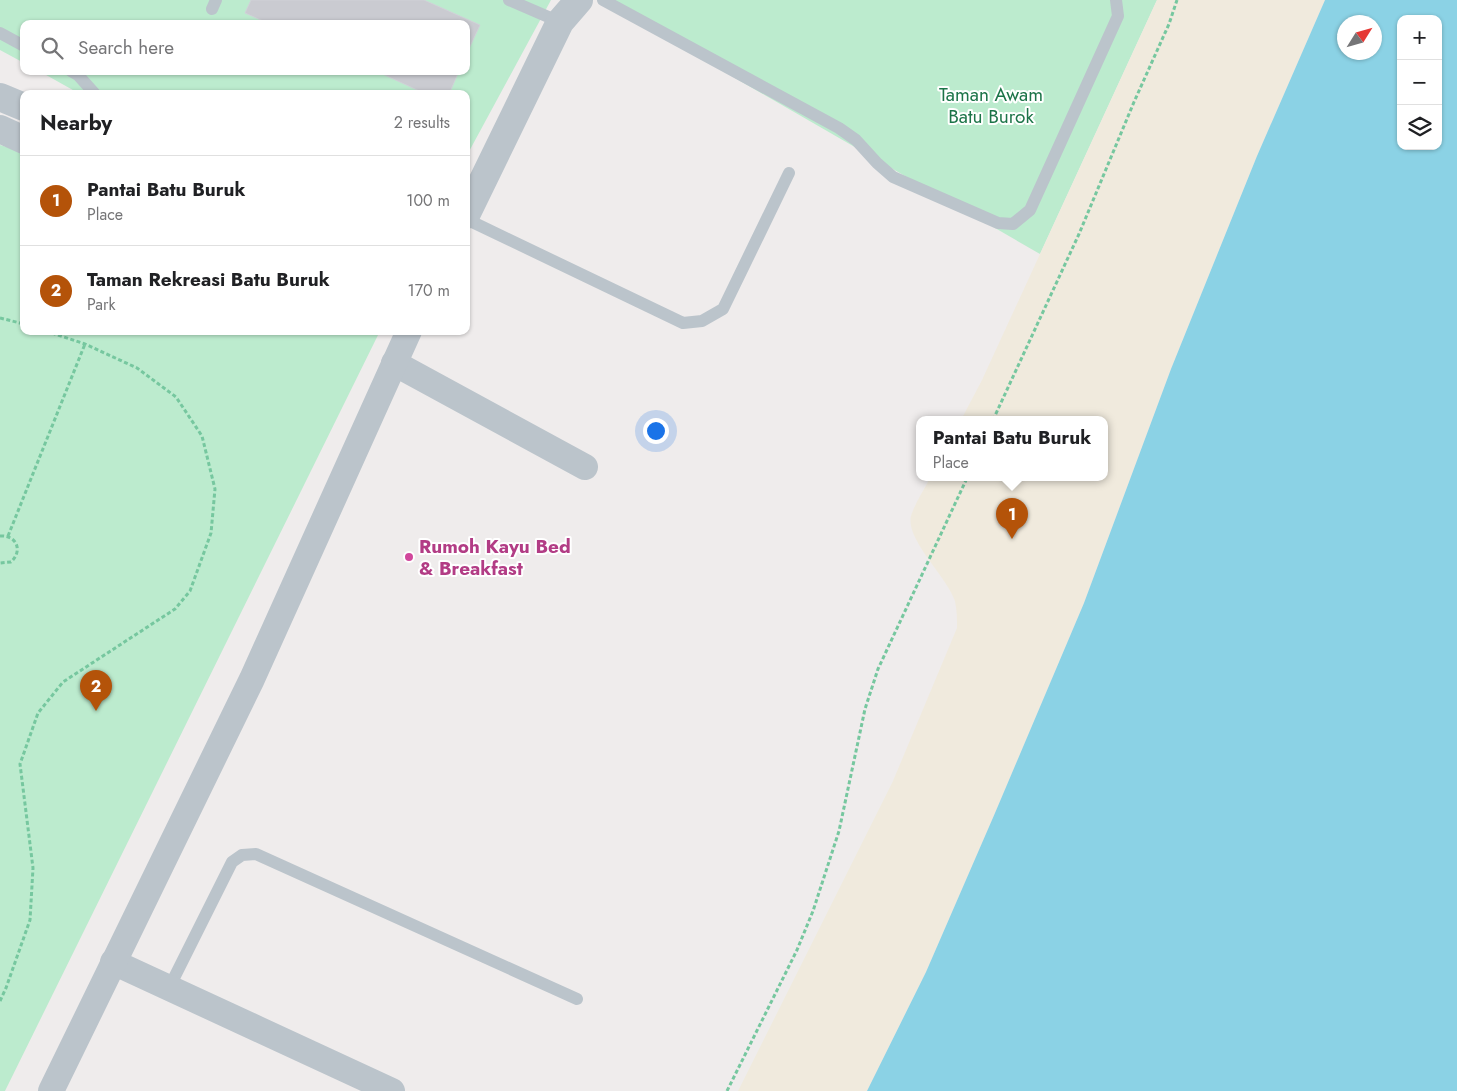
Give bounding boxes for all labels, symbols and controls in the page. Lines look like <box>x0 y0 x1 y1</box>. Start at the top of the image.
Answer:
north arrow <box>1337 15 1382 60</box>
map controls <box>1397 15 1442 150</box>
button: + <box>1397 15 1442 60</box>
search box <box>20 20 470 75</box>
icon: search <box>38 34 66 62</box>
text: Search here <box>78 34 174 61</box>
button: − <box>1397 60 1442 105</box>
park label: Taman Awam Batu Burok <box>939 81 1043 130</box>
button: layers <box>1397 105 1442 150</box>
text: Nearby <box>40 108 112 138</box>
text: 2 results <box>394 111 450 134</box>
text: Pantai Batu Buruk <box>87 176 245 203</box>
text: 1 <box>52 189 60 212</box>
text: 100 m <box>406 189 450 212</box>
text: Place <box>87 203 123 226</box>
text: Taman Rekreasi Batu Buruk <box>87 266 330 293</box>
text: 2 <box>51 279 61 302</box>
text: 170 m <box>408 279 450 302</box>
text: Park <box>87 293 116 316</box>
popup <box>916 416 1108 481</box>
your location <box>643 418 669 444</box>
text: Pantai Batu Buruk <box>933 424 1091 451</box>
text: Place <box>933 451 969 474</box>
pin: 1 <box>996 498 1028 539</box>
place label: Rumoh Kayu Bed & Breakfast <box>419 533 571 582</box>
marker: Rumoh Kayu Bed & Breakfast <box>403 551 415 563</box>
pin: 2 <box>80 670 112 711</box>

